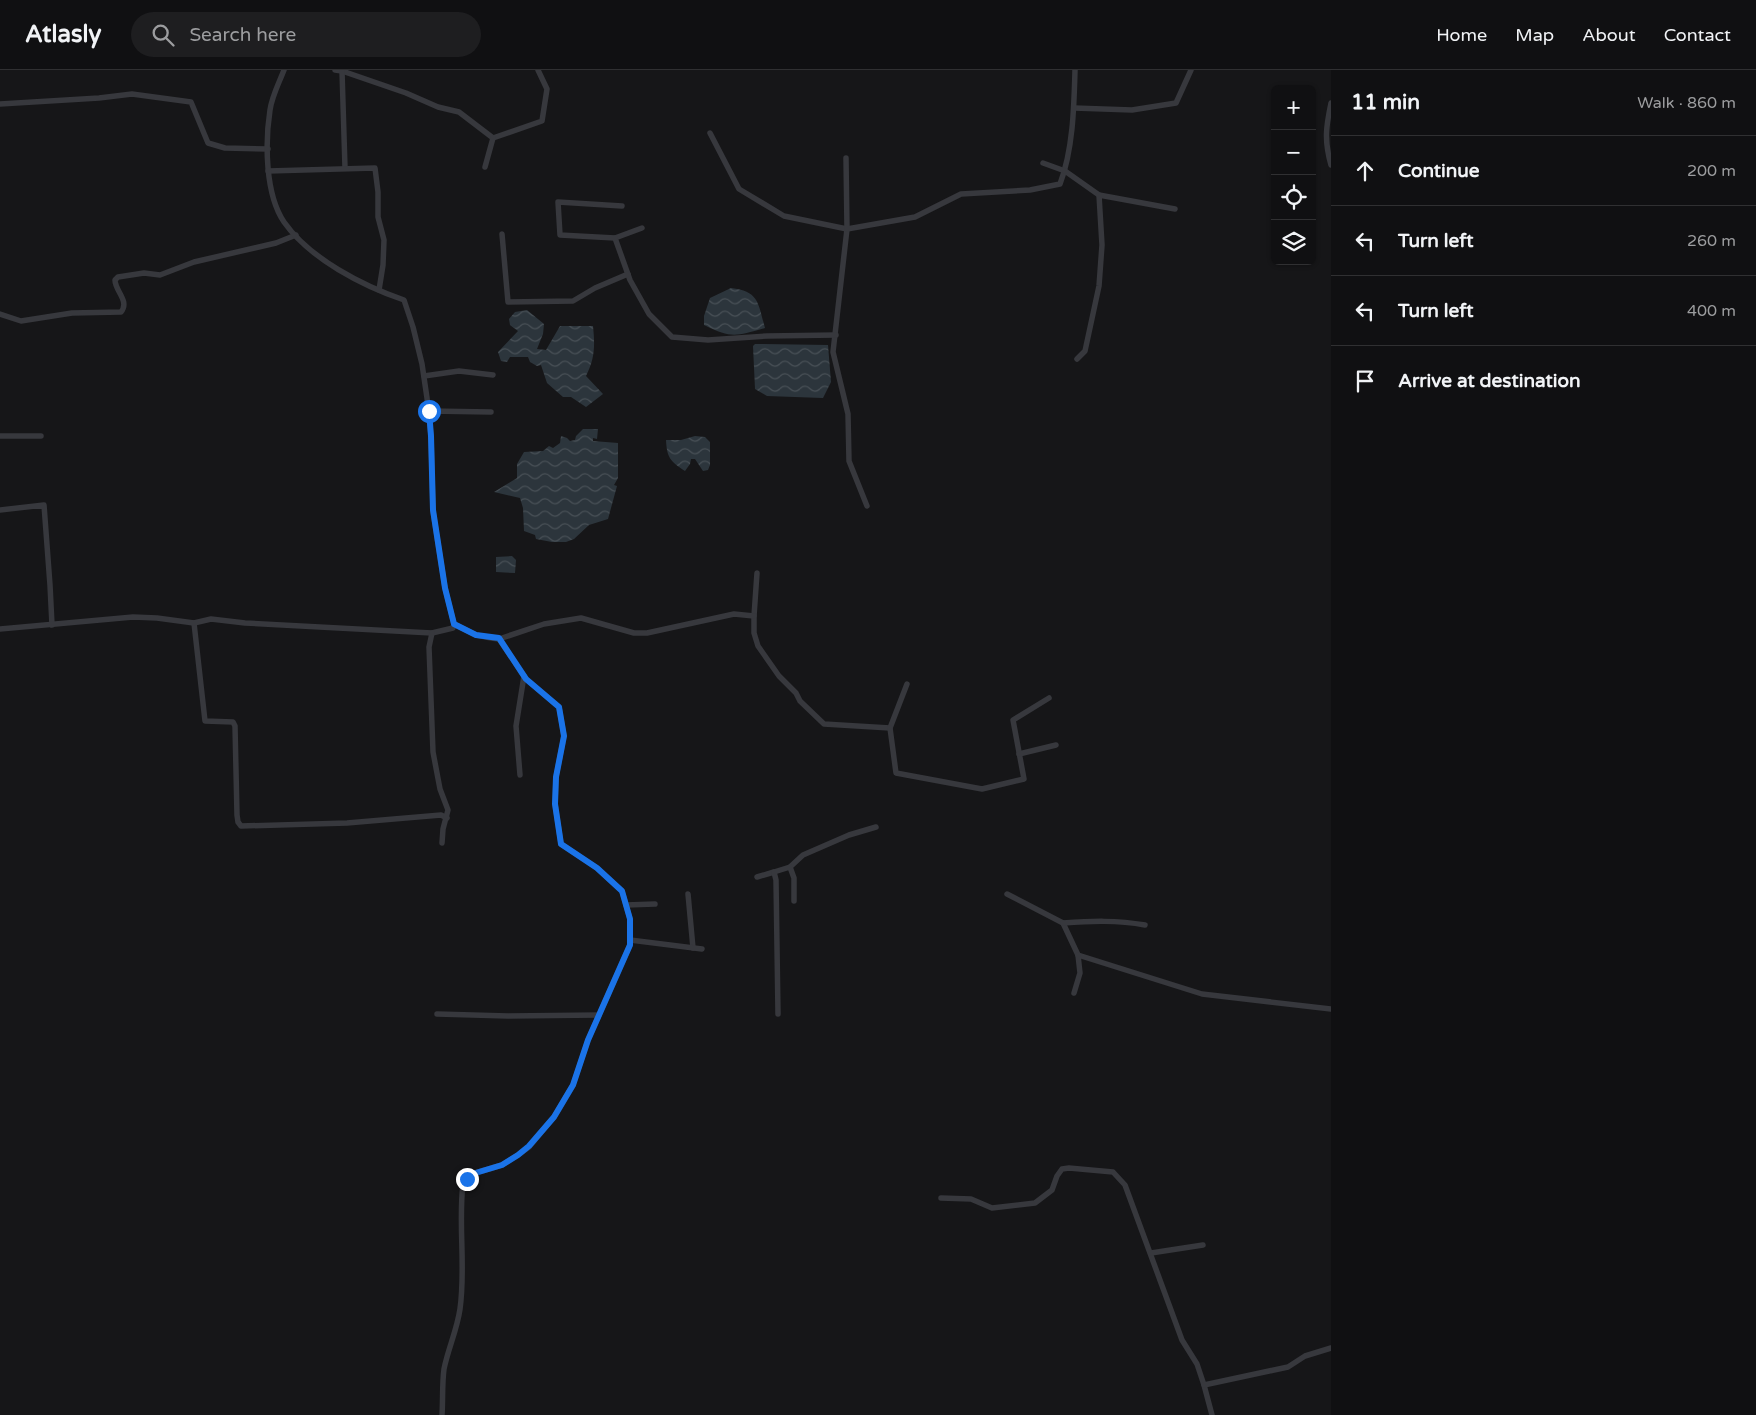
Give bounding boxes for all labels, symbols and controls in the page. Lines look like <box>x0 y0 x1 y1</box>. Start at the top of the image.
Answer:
search box <box>131 12 481 57</box>
text: Atlasly <box>25 20 101 49</box>
icon: search <box>149 21 177 49</box>
text: Search here <box>189 24 296 46</box>
text: Home <box>1436 24 1487 46</box>
text: Map <box>1515 24 1554 46</box>
text: About <box>1582 24 1636 46</box>
text: Contact <box>1664 24 1731 46</box>
map controls <box>1271 85 1316 265</box>
button: + <box>1271 85 1316 130</box>
text: 11 min <box>1351 90 1420 115</box>
text: Walk · 860 m <box>1637 93 1736 113</box>
button: − <box>1271 130 1316 175</box>
icon: ahead <box>1351 157 1379 185</box>
text: Continue <box>1398 160 1480 182</box>
text: 200 m <box>1687 161 1736 181</box>
button: locate <box>1271 175 1316 220</box>
button: layers <box>1271 220 1316 265</box>
icon: left <box>1351 227 1379 255</box>
text: Turn left <box>1398 230 1474 252</box>
text: 260 m <box>1687 231 1736 251</box>
icon: left <box>1351 297 1379 325</box>
text: Turn left <box>1398 300 1474 322</box>
text: 400 m <box>1687 301 1736 321</box>
icon: arrive <box>1351 367 1379 395</box>
text: Arrive at destination <box>1398 370 1581 392</box>
route start <box>418 400 441 423</box>
route end <box>456 1168 479 1191</box>

